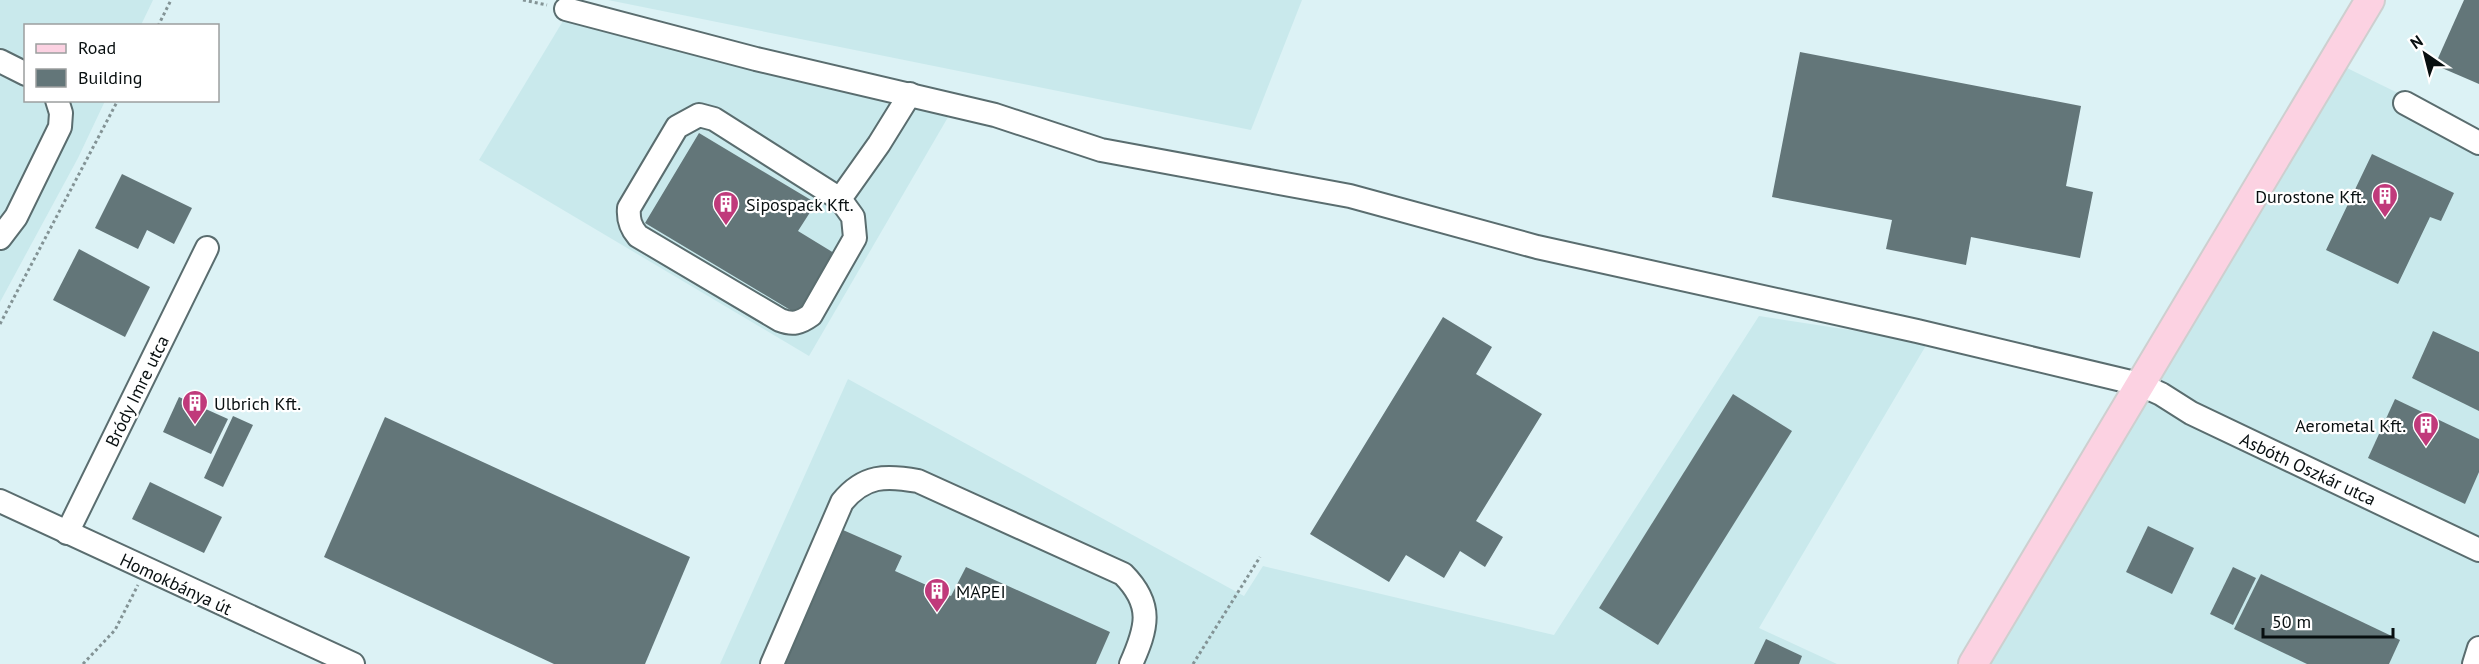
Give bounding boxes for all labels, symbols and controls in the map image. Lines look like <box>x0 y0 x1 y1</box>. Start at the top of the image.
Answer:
legend <box>24 24 219 102</box>
north arrow <box>2395 24 2455 84</box>
text: N <box>2406 31 2426 53</box>
text: Road <box>78 36 116 59</box>
text: Building <box>78 66 142 89</box>
building icon: Durostone Kft. <box>2370 181 2400 219</box>
place label: Durostone Kft. <box>2255 185 2366 208</box>
building icon: Sipospack Kft. <box>711 189 741 227</box>
place label: Sipospack Kft. <box>746 193 854 216</box>
street label: Bródy Imre utca <box>100 332 174 450</box>
building icon: Ulbrich Kft. <box>180 388 210 426</box>
place label: Ulbrich Kft. <box>214 392 301 415</box>
building icon: Aerometal Kft. <box>2411 410 2441 448</box>
place label: Aerometal Kft. <box>2295 414 2406 437</box>
street label: Asbóth Oszkár utca <box>2236 427 2380 511</box>
street label: Homokbánya út <box>116 548 236 620</box>
building icon: MAPEI <box>922 576 952 614</box>
place label: MAPEI <box>956 580 1006 603</box>
scale bar <box>2263 601 2394 639</box>
text: 50 m <box>2272 610 2311 633</box>

